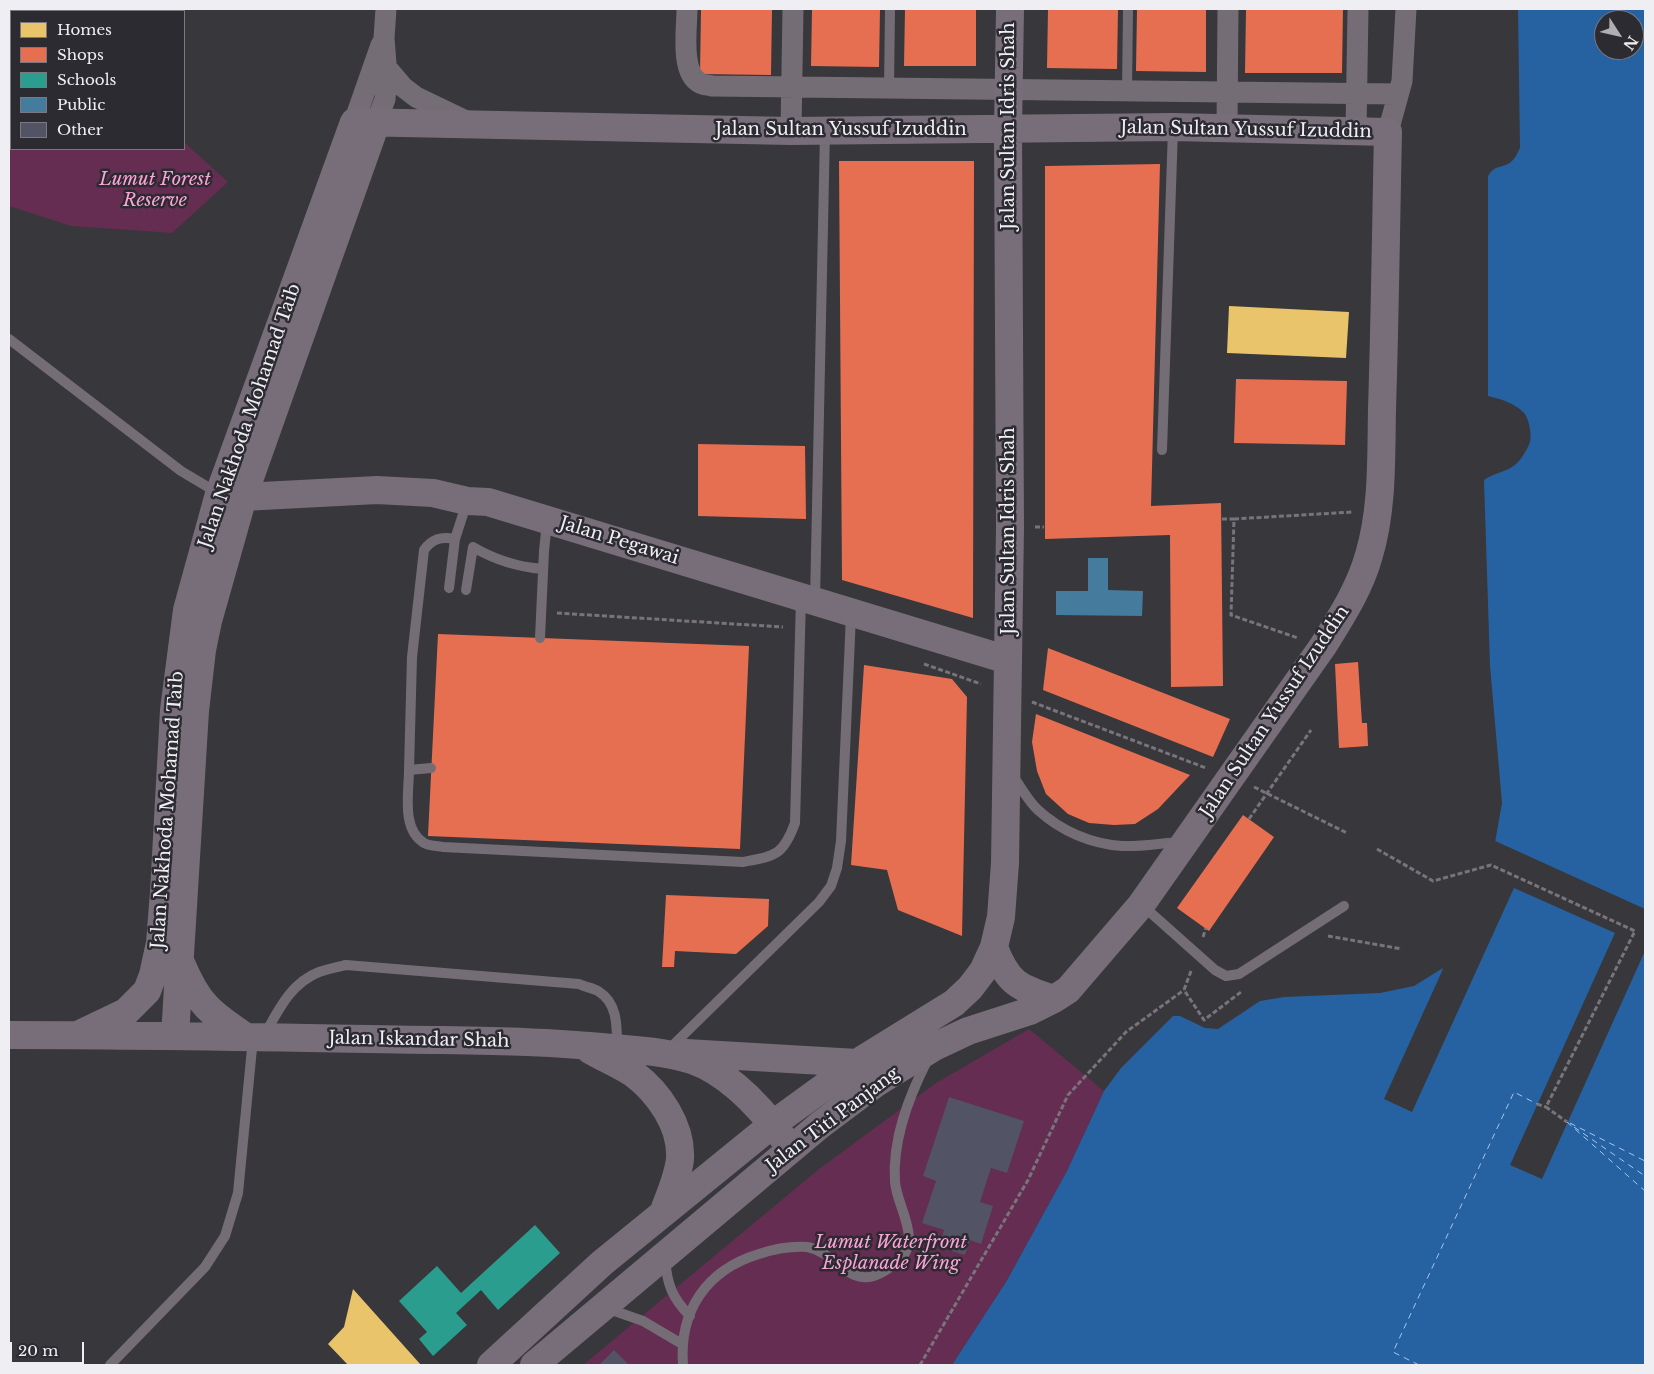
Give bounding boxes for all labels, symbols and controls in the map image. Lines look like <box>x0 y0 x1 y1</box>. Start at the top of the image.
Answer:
legend <box>10 10 185 150</box>
north arrow <box>1594 10 1644 60</box>
text: Homes <box>57 20 112 39</box>
street label: Jalan Sultan Idris Shah <box>998 22 1020 230</box>
text: N <box>1619 32 1642 54</box>
text: Shops <box>57 45 104 64</box>
text: Schools <box>57 70 116 89</box>
text: Public <box>57 95 105 114</box>
street label: Jalan Sultan Yussuf Izuddin <box>1120 117 1372 143</box>
street label: Jalan Sultan Yussuf Izuddin <box>715 119 967 141</box>
text: Other <box>57 120 103 139</box>
park label: Lumut Forest Reserve <box>99 169 211 212</box>
street label: Jalan Nakhoda Mohamad Taib <box>194 281 306 551</box>
street label: Jalan Sultan Idris Shah <box>998 427 1020 635</box>
street label: Jalan Pegawai <box>557 513 681 569</box>
street label: Jalan Sultan Yussuf Izuddin <box>1196 602 1354 822</box>
street label: Jalan Nakhoda Mohamad Taib <box>148 670 188 950</box>
street label: Jalan Iskandar Shah <box>328 1028 510 1052</box>
street label: Jalan Titi Panjang <box>762 1063 904 1177</box>
park label: Lumut Waterfront Esplanade Wing <box>815 1232 967 1274</box>
scale bar <box>12 1332 86 1364</box>
text: 20 m <box>18 1341 58 1360</box>

